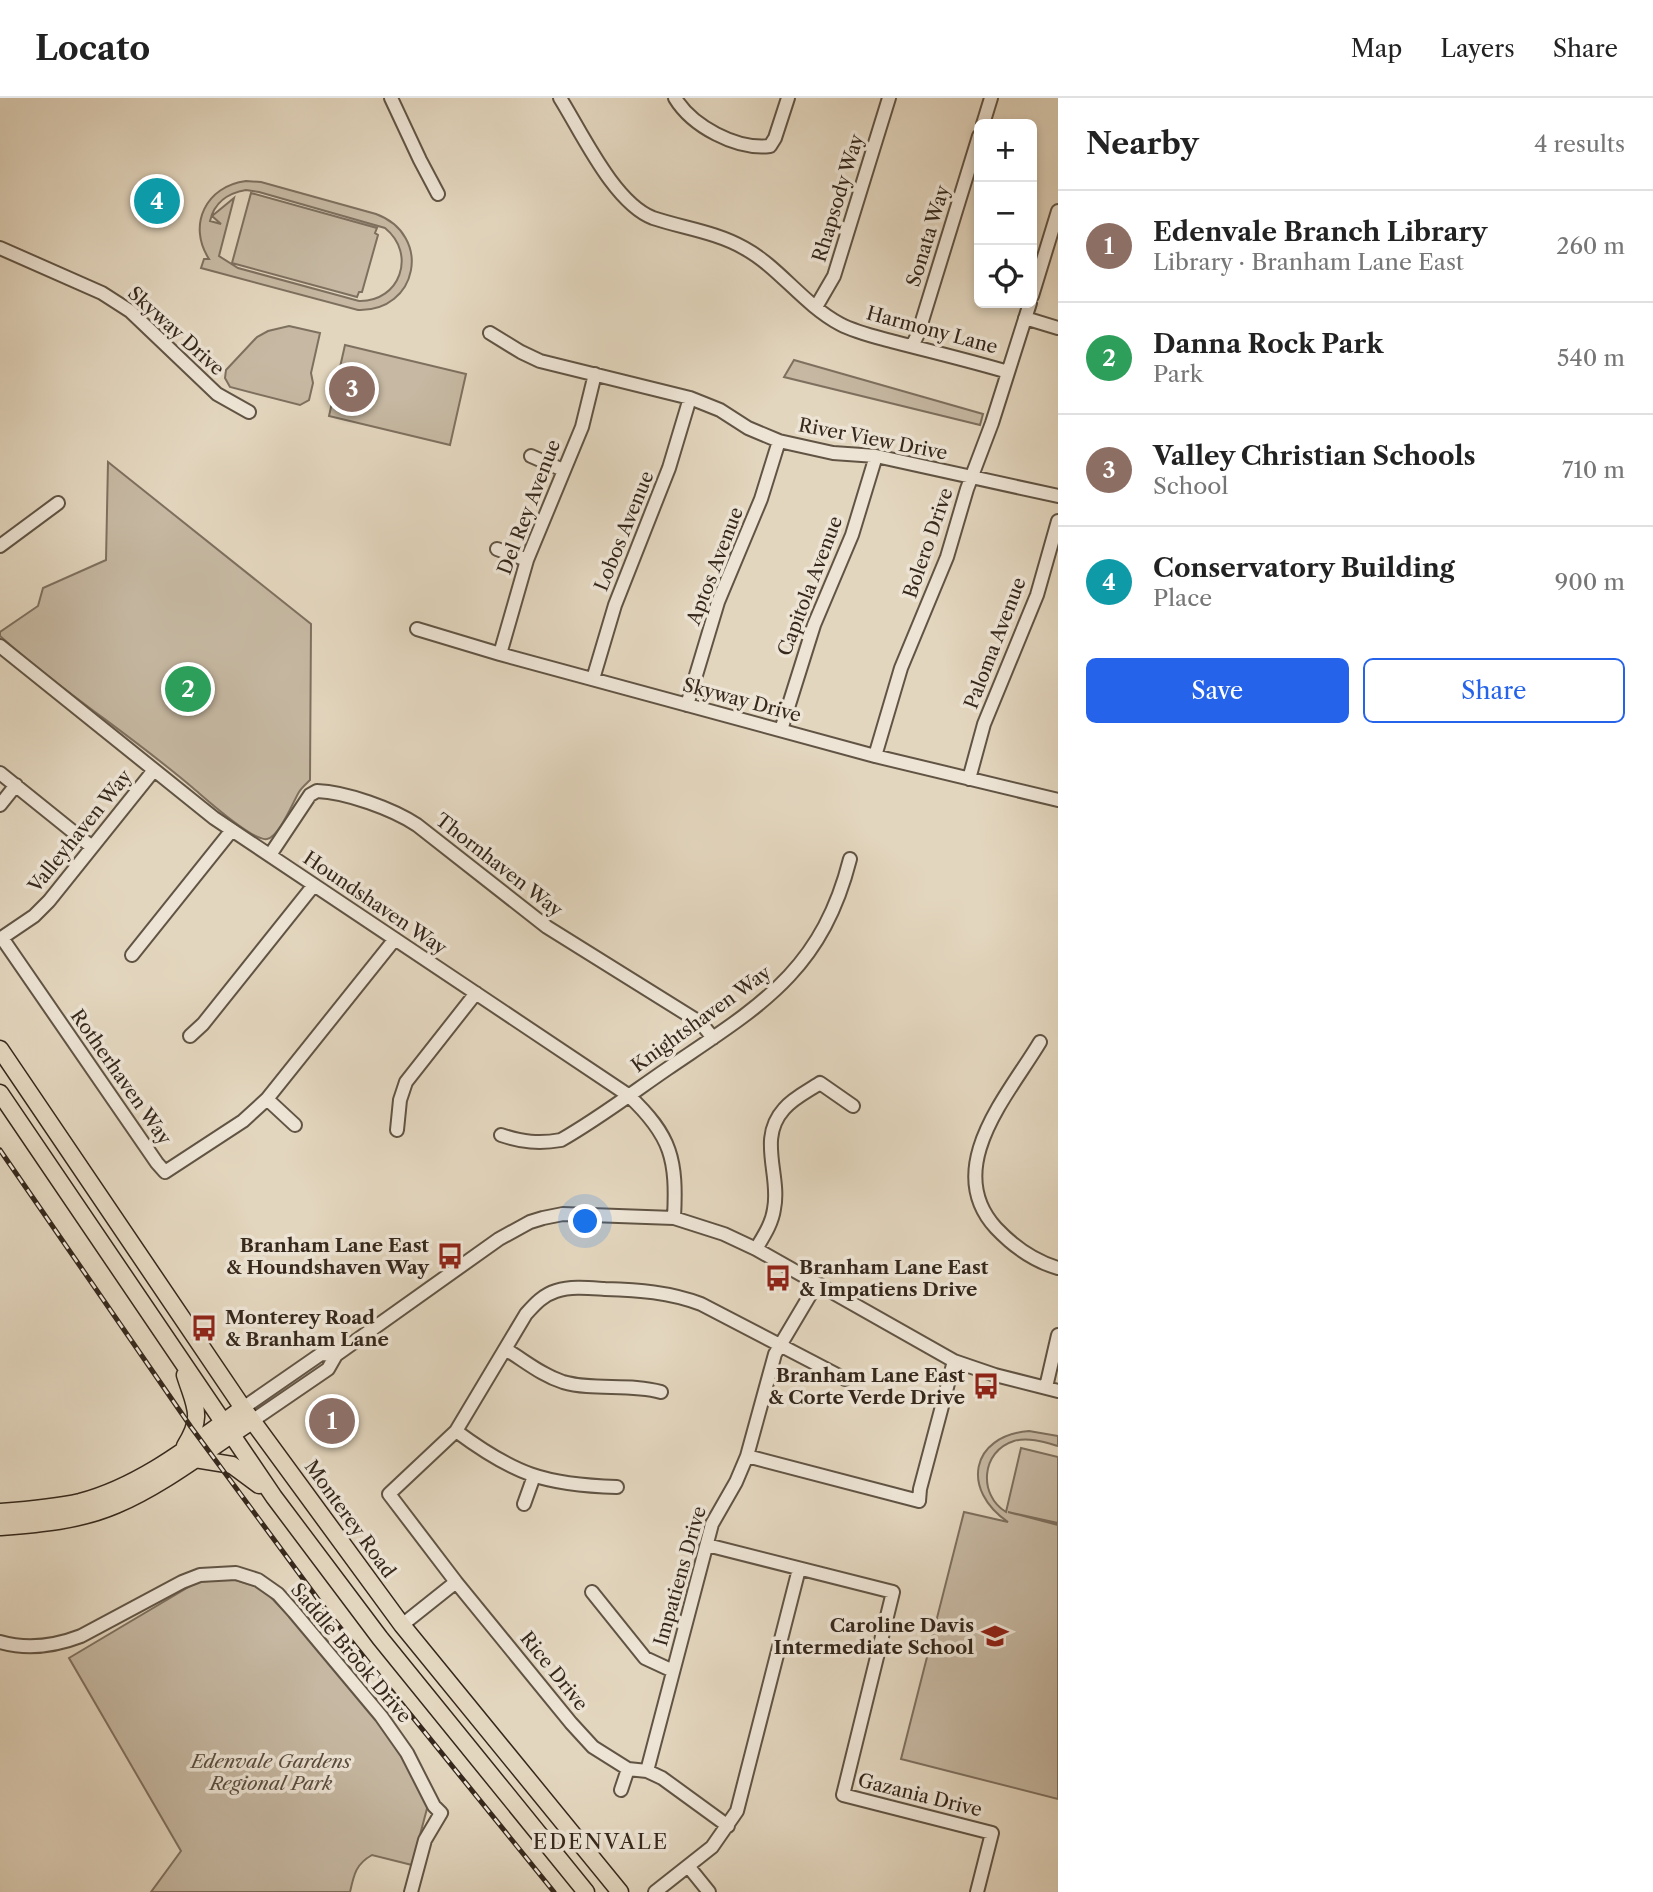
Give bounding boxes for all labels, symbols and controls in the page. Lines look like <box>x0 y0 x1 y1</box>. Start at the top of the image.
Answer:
text: Locato <box>35 28 150 69</box>
text: Map <box>1351 34 1402 63</box>
text: Layers <box>1440 34 1515 63</box>
text: Share <box>1553 34 1618 63</box>
map controls <box>974 119 1037 308</box>
button: + <box>974 119 1037 182</box>
text: Nearby <box>1086 125 1199 162</box>
text: 4 results <box>1534 130 1625 158</box>
street label: Rhapsody Way <box>808 131 868 265</box>
pin: 4 <box>134 175 180 227</box>
street label: Sonata Way <box>902 182 954 290</box>
button: − <box>974 182 1037 245</box>
text: Edenvale Branch Library <box>1153 216 1487 248</box>
text: 1 <box>1104 232 1114 260</box>
text: 260 m <box>1556 232 1625 260</box>
button: locate <box>974 245 1037 308</box>
text: Library · Branham Lane East <box>1153 248 1464 276</box>
street label: Skyway Drive <box>123 282 229 380</box>
street label: Harmony Lane <box>864 301 1000 359</box>
text: Danna Rock Park <box>1153 328 1383 360</box>
text: 2 <box>1102 344 1116 372</box>
text: 540 m <box>1557 344 1625 372</box>
text: Park <box>1153 360 1203 388</box>
pin: 3 <box>329 363 375 415</box>
street label: River View Drive <box>797 413 949 465</box>
street label: Del Rey Avenue <box>493 436 565 578</box>
text: Valley Christian Schools <box>1153 440 1476 472</box>
text: 3 <box>1103 456 1116 484</box>
text: 710 m <box>1562 456 1625 484</box>
street label: Lobos Avenue <box>589 468 659 594</box>
text: School <box>1153 472 1228 500</box>
street label: Bolero Drive <box>898 485 958 601</box>
street label: Aptos Avenue <box>682 504 748 629</box>
street label: Capitola Avenue <box>773 513 847 659</box>
text: Conservatory Building <box>1153 552 1455 584</box>
text: 4 <box>1102 568 1116 596</box>
text: 900 m <box>1555 568 1625 596</box>
street label: Paloma Avenue <box>959 574 1031 712</box>
text: Place <box>1153 584 1212 612</box>
button: Save <box>1086 658 1349 723</box>
button: Share <box>1363 658 1625 723</box>
pin: 2 <box>165 663 211 715</box>
street label: Skyway Drive <box>680 673 804 727</box>
street label: Valleyhaven Way <box>23 765 137 898</box>
street label: Thornhaven Way <box>431 808 567 922</box>
street label: Houndshaven Way <box>299 846 451 960</box>
street label: Knightshaven Way <box>627 960 776 1077</box>
street label: Rotherhaven Way <box>66 1005 177 1149</box>
your location <box>568 1204 602 1238</box>
place label: Branham Lane East & Houndshaven Way <box>226 1234 430 1279</box>
bus stop icon: Branham Lane East & Houndshaven Way <box>435 1241 465 1271</box>
place label: Branham Lane East & Impatiens Drive <box>799 1256 989 1301</box>
bus stop icon: Branham Lane East & Impatiens Drive <box>763 1263 793 1293</box>
place label: Monterey Road & Branham Lane <box>225 1306 389 1351</box>
bus stop icon: Monterey Road & Branham Lane <box>189 1313 219 1343</box>
place label: Branham Lane East & Corte Verde Drive <box>768 1364 965 1409</box>
bus stop icon: Branham Lane East & Corte Verde Drive <box>971 1371 1001 1401</box>
pin: 1 <box>309 1395 355 1447</box>
street label: Monterey Road <box>300 1456 401 1583</box>
street label: Impatiens Drive <box>649 1503 711 1649</box>
street label: Saddle Brook Drive <box>286 1579 416 1727</box>
place label: Caroline Davis Intermediate School <box>774 1614 974 1659</box>
school or university icon: Caroline Davis Intermediate School <box>980 1621 1010 1651</box>
street label: Rice Drive <box>515 1627 593 1715</box>
park label: Edenvale Gardens Regional Park <box>189 1750 352 1795</box>
street label: Gazania Drive <box>856 1768 984 1822</box>
district label: EDENVALE <box>533 1829 669 1854</box>

